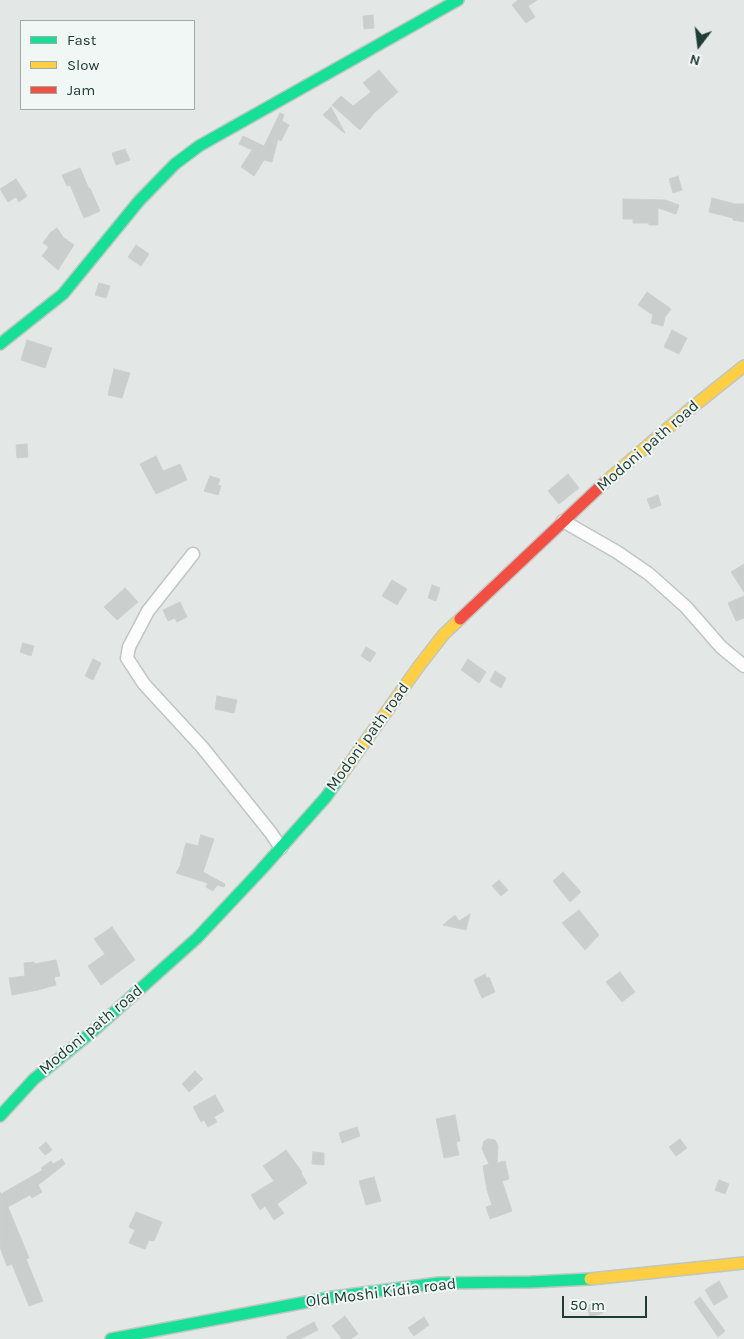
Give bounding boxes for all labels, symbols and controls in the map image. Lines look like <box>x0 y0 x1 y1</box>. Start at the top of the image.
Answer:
legend <box>20 20 195 110</box>
north arrow <box>674 20 724 70</box>
text: Fast <box>67 31 96 49</box>
text: N <box>688 50 702 69</box>
text: Slow <box>67 56 99 74</box>
text: Jam <box>67 81 95 99</box>
street label: Modoni path road <box>593 396 703 496</box>
street label: Modoni path road <box>322 679 414 795</box>
street label: Modoni path road <box>35 981 147 1079</box>
street label: Old Moshi Kidia road <box>305 1274 457 1312</box>
scale bar <box>564 1286 649 1318</box>
text: 50 m <box>570 1296 605 1314</box>

